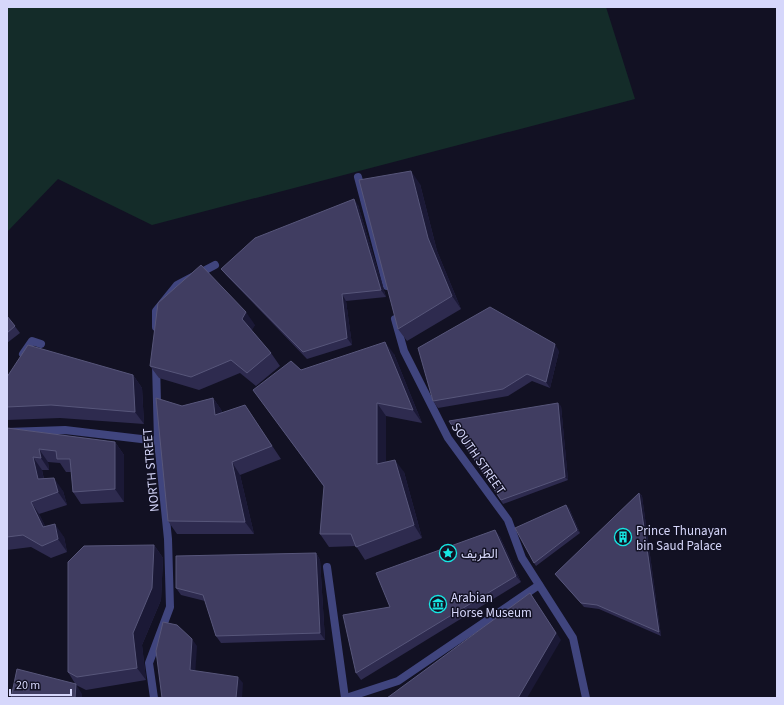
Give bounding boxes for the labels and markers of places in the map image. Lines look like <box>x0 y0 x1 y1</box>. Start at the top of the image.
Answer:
place label: Prince Thunayan bin Saud Palace <box>636 522 727 555</box>
building icon: Prince Thunayan bin Saud Palace <box>613 527 633 547</box>
place icon: الطريف <box>438 543 458 563</box>
place label: الطريف <box>461 545 498 563</box>
place label: Arabian Horse Museum <box>451 589 532 622</box>
museum icon: Arabian Horse Museum <box>428 594 448 614</box>

